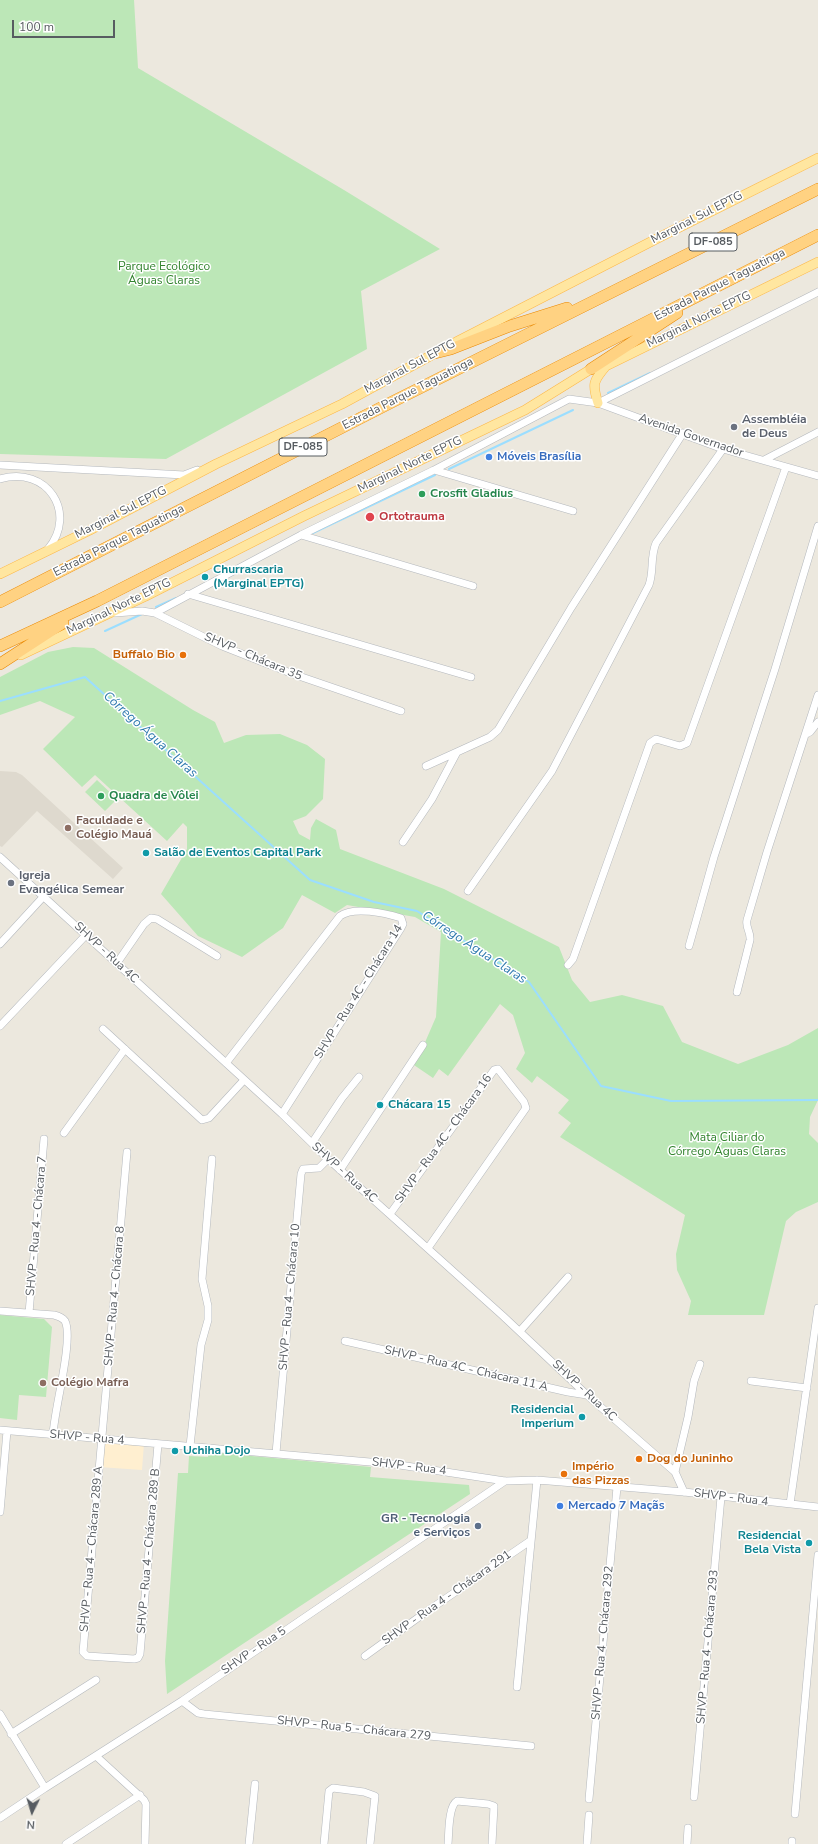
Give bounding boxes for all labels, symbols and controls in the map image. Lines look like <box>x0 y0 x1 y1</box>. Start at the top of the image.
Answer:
scale bar <box>14 12 117 38</box>
text: 100 m <box>19 19 54 35</box>
street label: Marginal Sul EPTG <box>649 189 745 247</box>
road number: DF-085 <box>689 233 737 251</box>
street label: Estrada Parque Taguatinga <box>652 246 788 324</box>
park label: Parque Ecológico Águas Claras <box>118 260 210 288</box>
street label: Marginal Norte EPTG <box>645 289 753 351</box>
street label: Marginal Sul EPTG <box>362 337 458 397</box>
street label: Estrada Parque Taguatinga <box>340 355 476 433</box>
street label: Avenida Governador <box>637 411 745 461</box>
place label: Assembléia de Deus <box>742 413 807 441</box>
marker: Assembléia de Deus <box>729 422 739 432</box>
street label: Marginal Norte EPTG <box>356 434 464 496</box>
road number: DF-085 <box>279 438 327 456</box>
place label: Móveis Brasília <box>497 450 581 464</box>
marker: Móveis Brasília <box>484 452 494 462</box>
street label: Marginal Sul EPTG <box>73 484 169 542</box>
place label: Crosfit Gladius <box>430 487 513 501</box>
marker: Crosfit Gladius <box>417 489 427 499</box>
street label: Estrada Parque Taguatinga <box>51 502 187 580</box>
place label: Ortotrauma <box>379 510 445 524</box>
marker: Ortotrauma <box>364 511 376 523</box>
place label: Churrascaria (Marginal EPTG) <box>213 563 305 591</box>
marker: Churrascaria (Marginal EPTG) <box>200 572 210 582</box>
street label: Marginal Norte EPTG <box>65 576 173 638</box>
street label: SHVP - Chácara 35 <box>202 630 304 684</box>
place label: Buffalo Bio <box>113 648 175 662</box>
marker: Buffalo Bio <box>178 650 188 660</box>
water label: Córrego Água Claras <box>100 689 200 781</box>
place label: Quadra de Vôlei <box>109 789 199 803</box>
marker: Quadra de Vôlei <box>96 791 106 801</box>
place label: Faculdade e Colégio Mauá <box>76 814 152 842</box>
marker: Faculdade e Colégio Mauá <box>63 823 73 833</box>
place label: Salão de Eventos Capital Park <box>154 846 321 860</box>
marker: Salão de Eventos Capital Park <box>141 848 151 858</box>
place label: Igreja Evangélica Semear <box>19 869 124 897</box>
marker: Igreja Evangélica Semear <box>6 878 16 888</box>
water label: Córrego Água Claras <box>419 908 529 988</box>
street label: SHVP - Rua 4C <box>71 919 141 987</box>
street label: SHVP - Rua 4C - Chácara 14 <box>312 922 406 1062</box>
street label: SHVP - Rua 4C - Chácara 16 <box>392 1072 496 1206</box>
place label: Chácara 15 <box>388 1098 451 1112</box>
marker: Chácara 15 <box>375 1100 385 1110</box>
park label: Mata Ciliar do Córrego Águas Claras <box>668 1131 786 1159</box>
street label: SHVP - Rua 4C <box>308 1140 380 1206</box>
street label: SHVP - Rua 4 - Chácara 7 <box>24 1155 50 1297</box>
street label: SHVP - Rua 4 - Chácara 10 <box>276 1223 304 1371</box>
street label: SHVP - Rua 4 - Chácara 8 <box>102 1225 128 1367</box>
street label: SHVP - Rua 4C - Chácara 11 A <box>383 1343 549 1395</box>
street label: SHVP - Rua 4C <box>549 1357 619 1425</box>
place label: Colégio Mafra <box>51 1376 129 1390</box>
marker: Colégio Mafra <box>38 1378 48 1388</box>
place label: Residencial Imperium <box>511 1403 574 1431</box>
marker: Residencial Imperium <box>577 1412 587 1422</box>
street label: SHVP - Rua 4 <box>49 1428 125 1448</box>
place label: Uchiha Dojo <box>183 1444 250 1458</box>
marker: Uchiha Dojo <box>170 1446 180 1456</box>
place label: Dog do Juninho <box>647 1452 733 1466</box>
marker: Dog do Juninho <box>634 1454 644 1464</box>
street label: SHVP - Rua 4 <box>371 1455 447 1479</box>
place label: Império das Pizzas <box>572 1460 629 1488</box>
street label: SHVP - Rua 4 - Chácara 289 A <box>78 1465 106 1633</box>
street label: SHVP - Rua 4 - Chácara 289 B <box>135 1468 163 1634</box>
marker: Império das Pizzas <box>559 1469 569 1479</box>
street label: SHVP - Rua 4 <box>693 1486 769 1510</box>
place label: Mercado 7 Maçãs <box>568 1499 665 1513</box>
marker: Mercado 7 Maçãs <box>555 1501 565 1511</box>
place label: GR - Tecnologia e Serviços <box>381 1512 470 1540</box>
marker: GR - Tecnologia e Serviços <box>473 1521 483 1531</box>
place label: Residencial Bela Vista <box>738 1529 801 1557</box>
marker: Residencial Bela Vista <box>804 1538 814 1548</box>
street label: SHVP - Rua 4 - Chácara 291 <box>380 1548 514 1648</box>
street label: SHVP - Rua 4 - Chácara 292 <box>589 1565 617 1721</box>
street label: SHVP - Rua 4 - Chácara 293 <box>694 1569 722 1725</box>
street label: SHVP - Rua 5 <box>219 1624 289 1678</box>
street label: SHVP - Rua 5 - Chácara 279 <box>276 1714 432 1744</box>
north arrow <box>12 1792 52 1832</box>
text: N <box>26 1817 36 1832</box>

